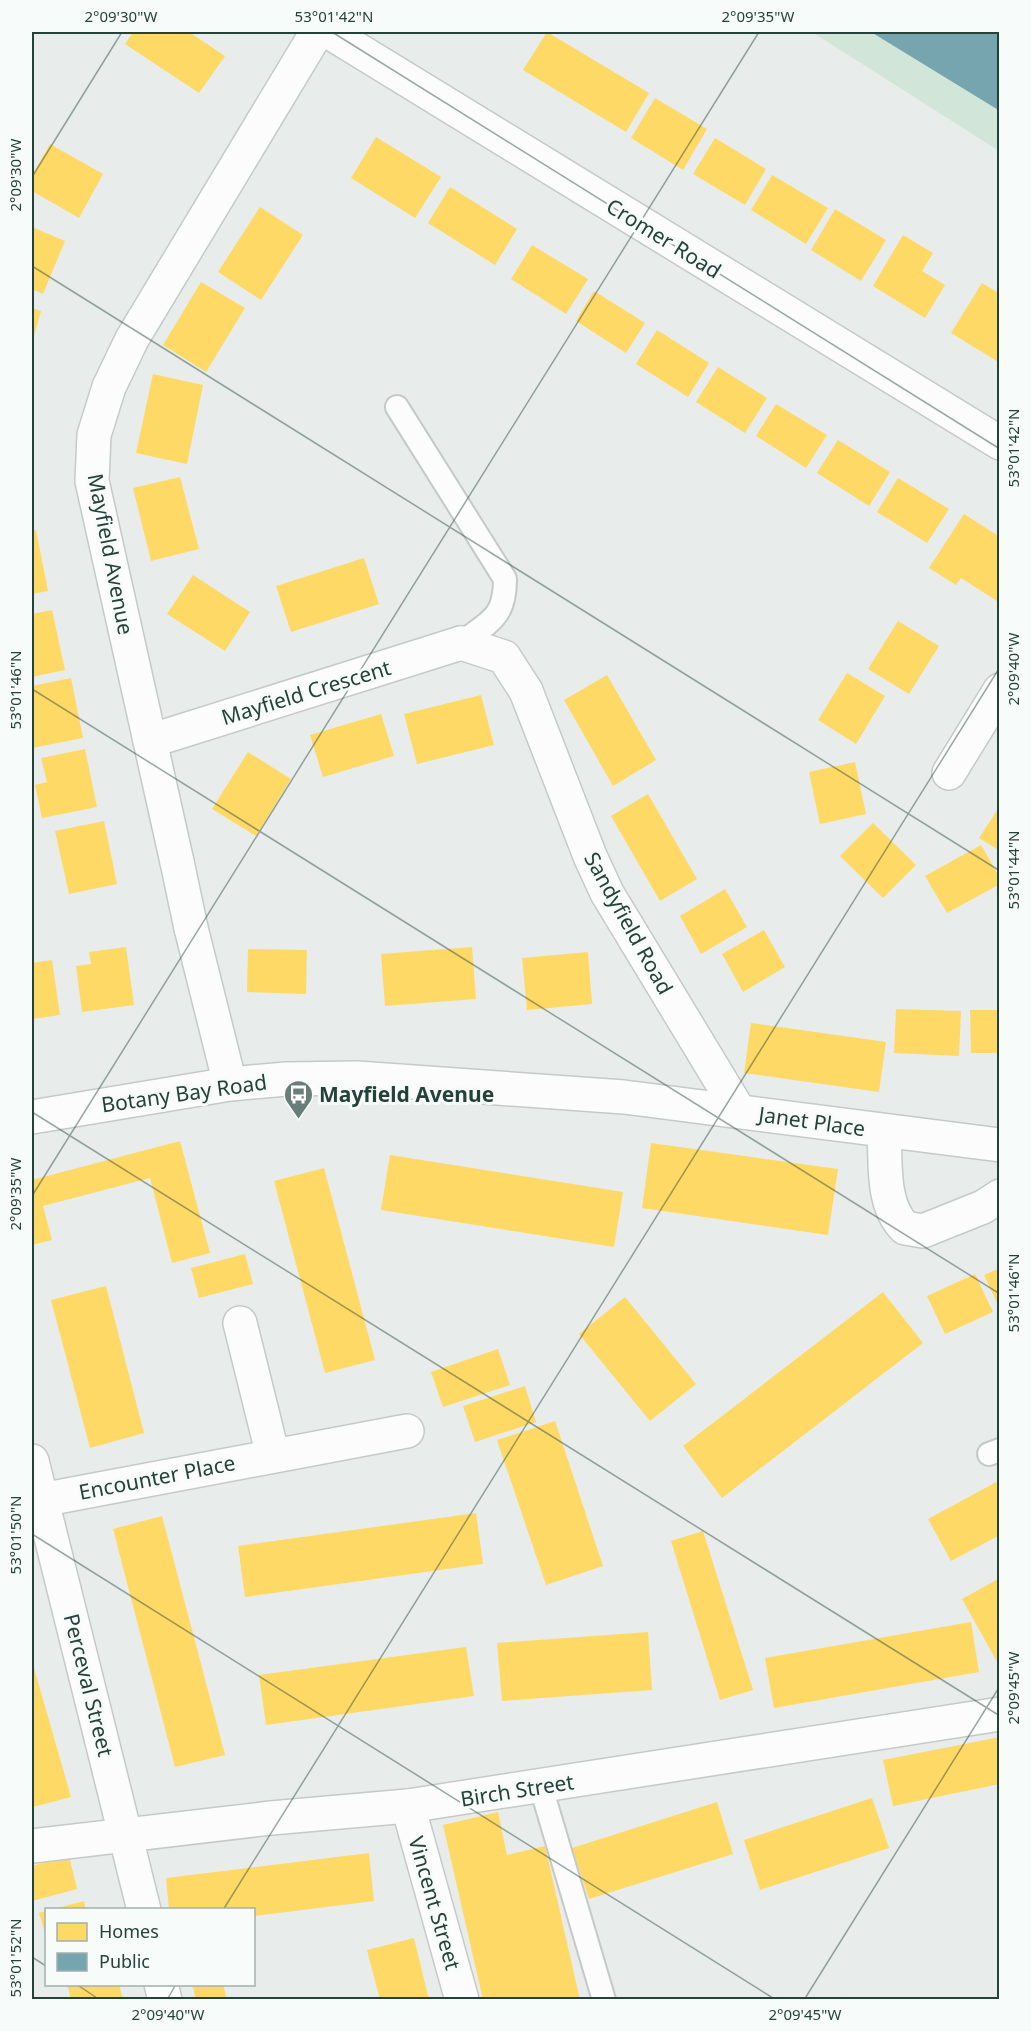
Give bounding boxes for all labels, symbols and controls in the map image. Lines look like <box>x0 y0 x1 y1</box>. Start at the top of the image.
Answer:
text: 2°09'30"W <box>84 6 158 26</box>
text: 53°01'42"N <box>295 6 373 26</box>
text: 2°09'35"W <box>721 6 795 26</box>
text: 2°09'30"W <box>5 138 25 212</box>
street label: Cromer Road <box>601 192 727 284</box>
text: 53°01'42"N <box>1003 409 1023 487</box>
street label: Mayfield Avenue <box>82 471 140 637</box>
text: 2°09'40"W <box>1003 632 1023 706</box>
text: 53°01'46"N <box>5 651 25 729</box>
street label: Mayfield Crescent <box>218 653 395 731</box>
text: 53°01'44"N <box>1003 831 1023 909</box>
street label: Sandyfield Road <box>578 847 680 999</box>
street label: Botany Bay Road <box>99 1068 269 1118</box>
bus stop icon: Mayfield Avenue <box>282 1078 314 1120</box>
place label: Mayfield Avenue <box>319 1080 494 1108</box>
street label: Janet Place <box>755 1099 867 1142</box>
text: 2°09'35"W <box>5 1157 25 1231</box>
text: 53°01'46"N <box>1003 1254 1023 1332</box>
street label: Encounter Place <box>76 1448 238 1506</box>
text: 53°01'50"N <box>5 1496 25 1574</box>
street label: Perceval Street <box>58 1611 120 1760</box>
text: 2°09'45"W <box>1003 1651 1023 1725</box>
street label: Birch Street <box>458 1767 576 1813</box>
street label: Vincent Street <box>403 1833 468 1973</box>
legend <box>45 1908 255 1986</box>
text: 53°01'52"N <box>5 1919 25 1997</box>
text: Homes <box>99 1919 159 1943</box>
text: Public <box>99 1949 150 1973</box>
text: 2°09'40"W <box>131 2004 205 2024</box>
text: 2°09'45"W <box>768 2004 842 2024</box>

